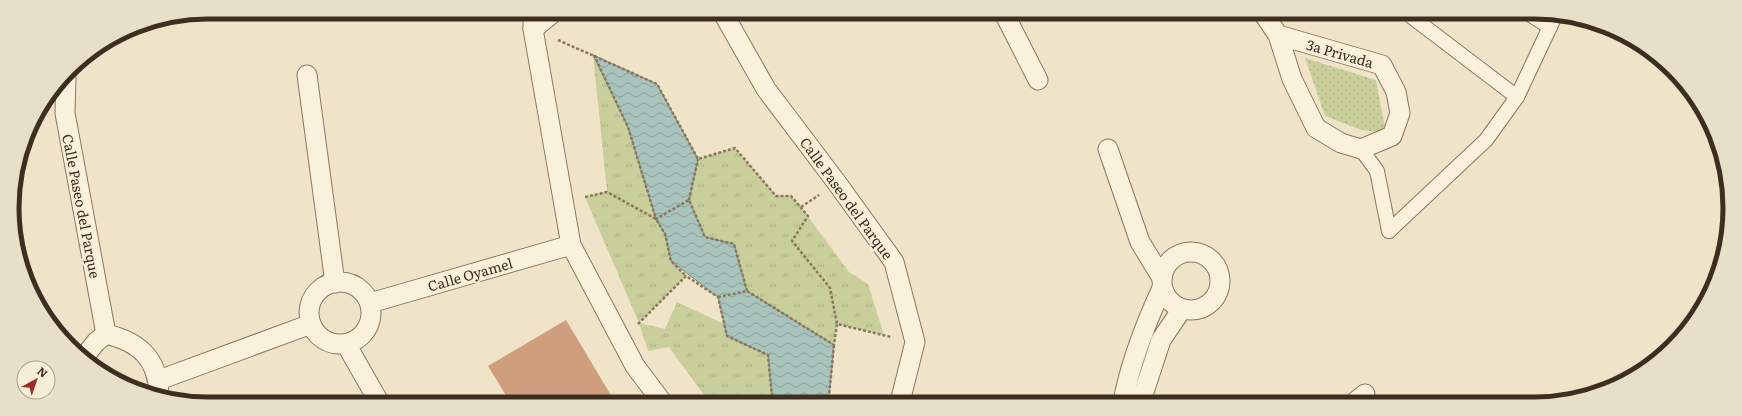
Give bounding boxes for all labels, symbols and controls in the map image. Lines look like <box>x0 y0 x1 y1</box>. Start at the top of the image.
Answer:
street label: 3a Privada <box>1304 34 1376 72</box>
street label: Calle Paseo del Parque <box>58 132 106 280</box>
street label: Calle Paseo del Parque <box>796 133 898 263</box>
street label: Calle Oyamel <box>425 252 515 296</box>
north arrow <box>16 360 56 400</box>
text: N <box>34 362 52 381</box>

